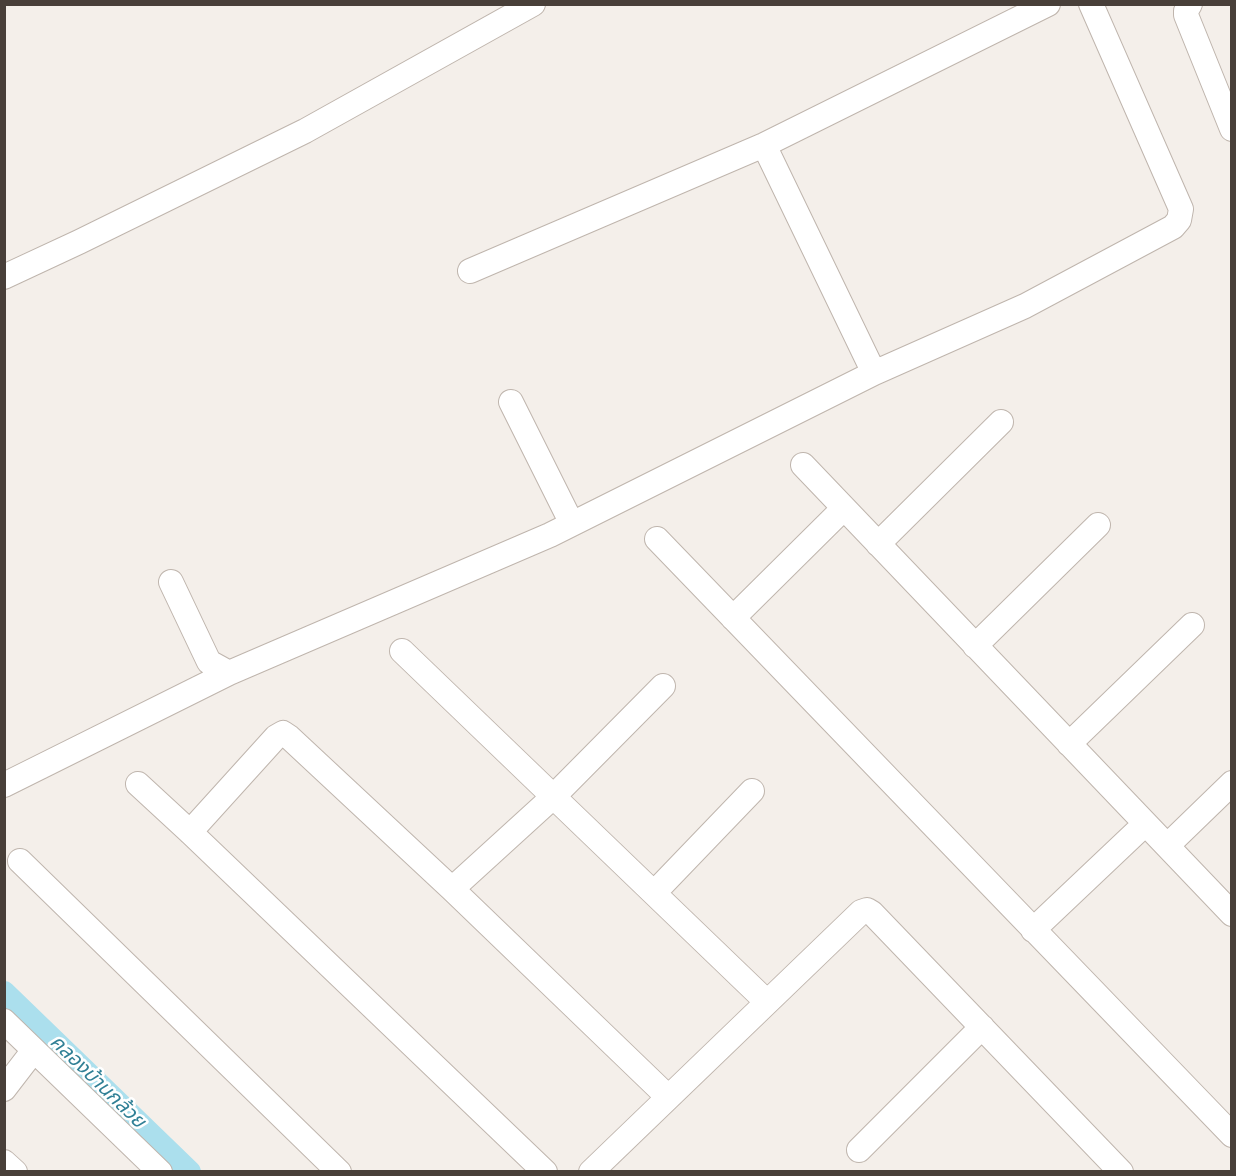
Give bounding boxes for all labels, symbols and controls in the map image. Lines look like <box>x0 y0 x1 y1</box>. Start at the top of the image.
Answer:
water label: คลองบ้านกล้วย <box>44 1030 150 1134</box>

